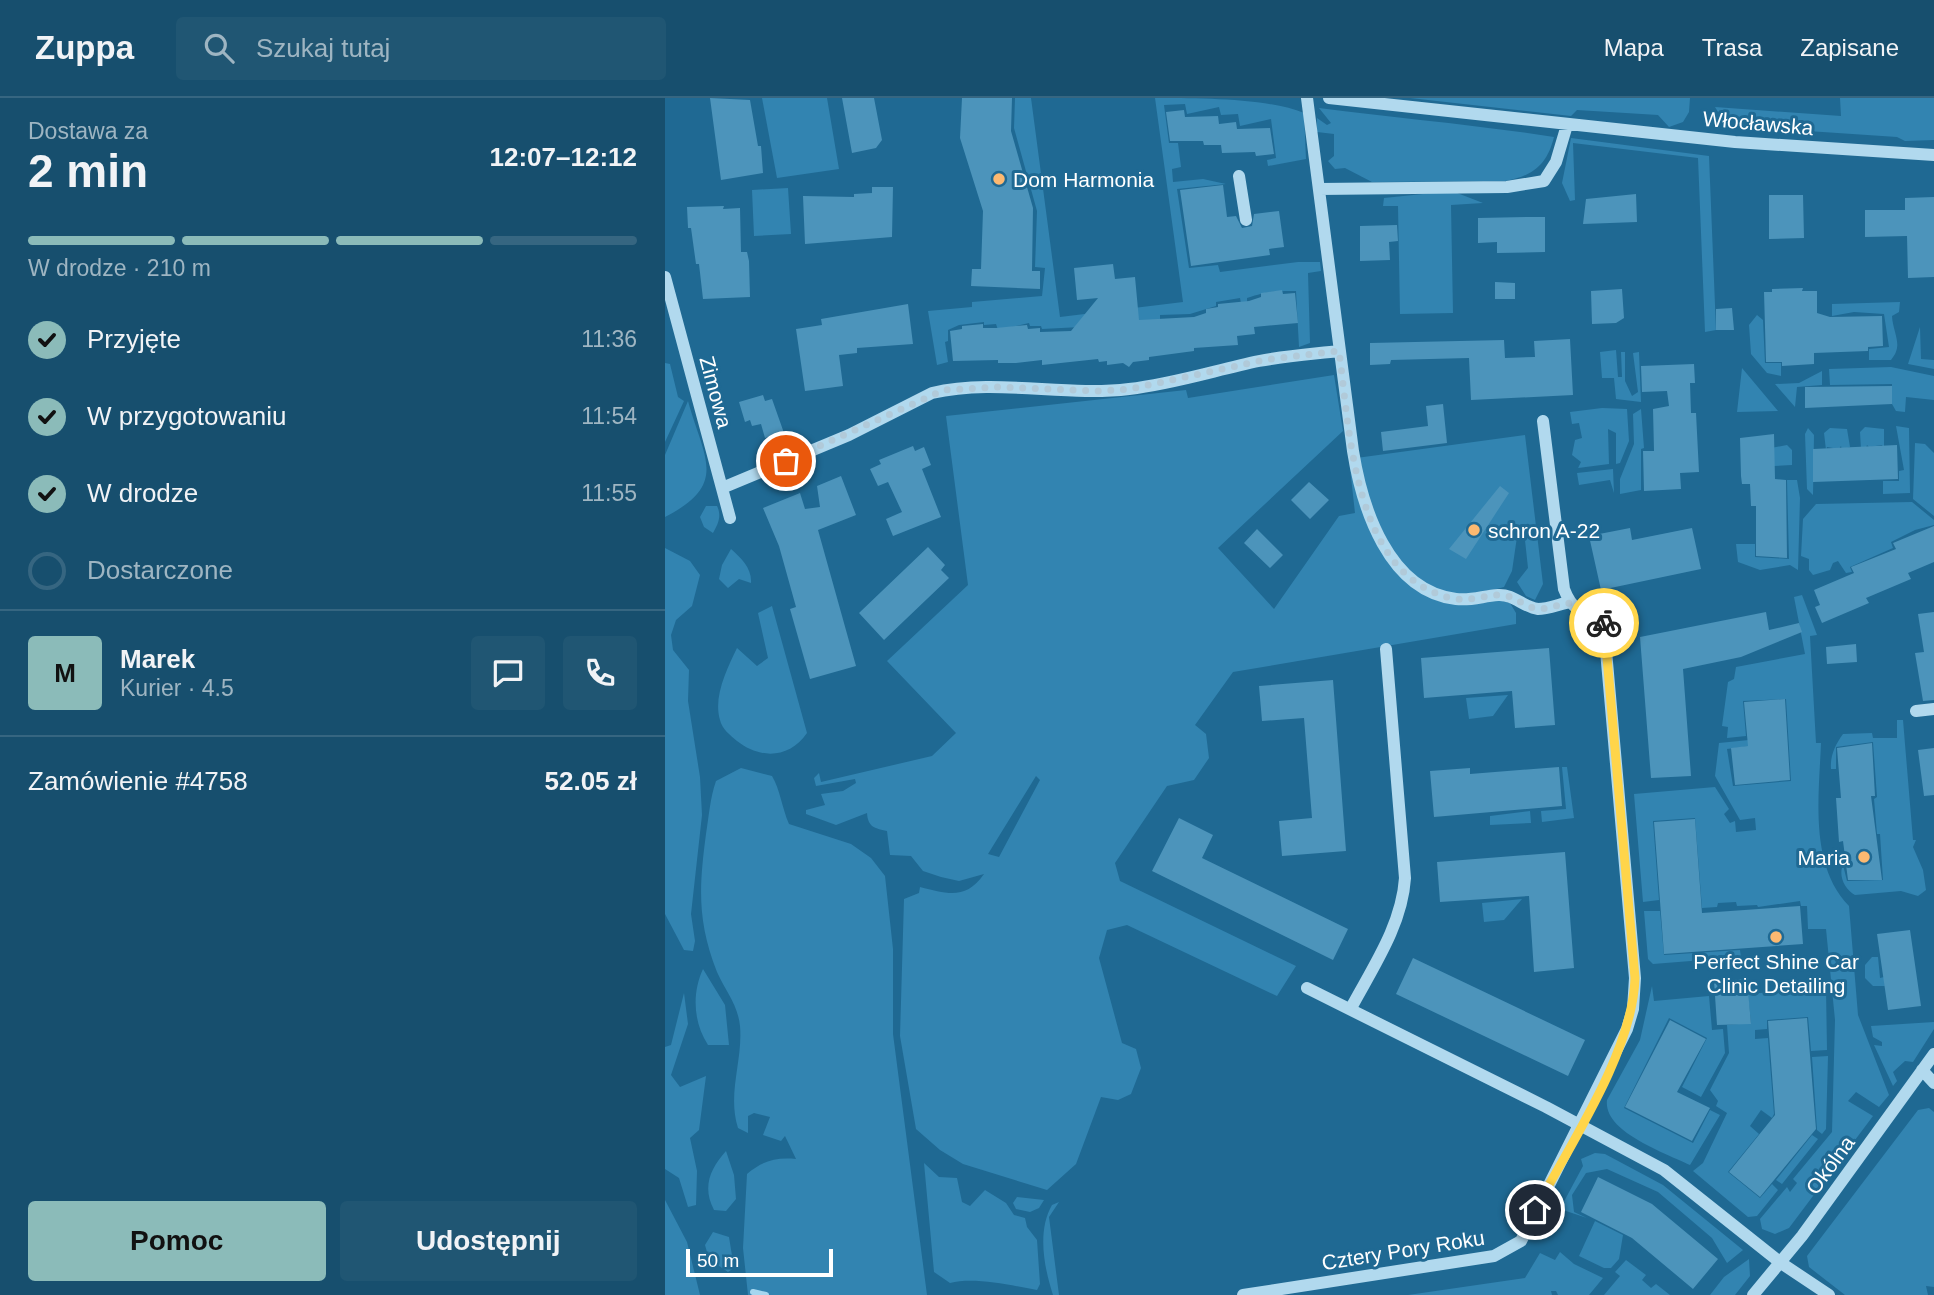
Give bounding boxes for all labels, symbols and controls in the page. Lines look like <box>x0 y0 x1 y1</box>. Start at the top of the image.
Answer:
search box <box>176 17 666 80</box>
text: Zuppa <box>35 29 134 66</box>
icon: search <box>200 29 238 67</box>
text: Szukaj tutaj <box>256 33 390 63</box>
text: Mapa <box>1604 34 1664 61</box>
text: Trasa <box>1702 34 1762 61</box>
text: Zapisane <box>1800 34 1899 61</box>
street label: Włocławska <box>1702 107 1815 139</box>
text: Dostawa za <box>28 118 148 144</box>
text: 12:07–12:12 <box>490 142 637 172</box>
text: 2 min <box>28 145 148 197</box>
place label: Dom Harmonia <box>1013 168 1155 191</box>
marker: Dom Harmonia <box>991 171 1007 187</box>
text: W drodze · 210 m <box>28 255 211 281</box>
icon: check <box>28 321 66 359</box>
text: Przyjęte <box>87 324 181 354</box>
text: 11:36 <box>581 326 637 352</box>
street label: Zimowa <box>695 354 737 431</box>
icon: check <box>28 398 66 436</box>
text: W przygotowaniu <box>87 401 286 431</box>
text: 11:54 <box>581 403 637 429</box>
pin <box>756 431 816 491</box>
icon: bag <box>767 442 805 480</box>
icon: check <box>28 475 66 513</box>
text: W drodze <box>87 478 198 508</box>
text: 11:55 <box>581 480 637 506</box>
place label: schron A-22 <box>1488 519 1600 542</box>
marker: schron A-22 <box>1466 522 1482 538</box>
text: Dostarczone <box>87 555 233 585</box>
courier <box>1569 588 1639 658</box>
icon: bike <box>1585 604 1623 642</box>
button: chat <box>471 636 545 710</box>
button: phone <box>563 636 637 710</box>
text: Marek <box>120 644 195 674</box>
text: M <box>54 658 76 688</box>
text: Kurier · 4.5 <box>120 675 234 701</box>
text: Zamówienie #4758 <box>28 766 248 796</box>
text: 52.05 zł <box>544 766 637 796</box>
place label: Maria <box>1797 846 1850 869</box>
marker: Maria <box>1856 849 1872 865</box>
marker: Perfect Shine Car Clinic Detailing <box>1768 929 1784 945</box>
place label: Perfect Shine Car Clinic Detailing <box>1693 950 1859 997</box>
street label: Okólna <box>1801 1131 1859 1199</box>
pin <box>1505 1180 1565 1240</box>
icon: home <box>1516 1191 1554 1229</box>
button: Pomoc <box>28 1201 326 1281</box>
button: Udostępnij <box>340 1201 637 1281</box>
street label: Cztery Pory Roku <box>1320 1226 1486 1274</box>
scale bar <box>686 1246 833 1278</box>
text: 50 m <box>697 1250 739 1271</box>

